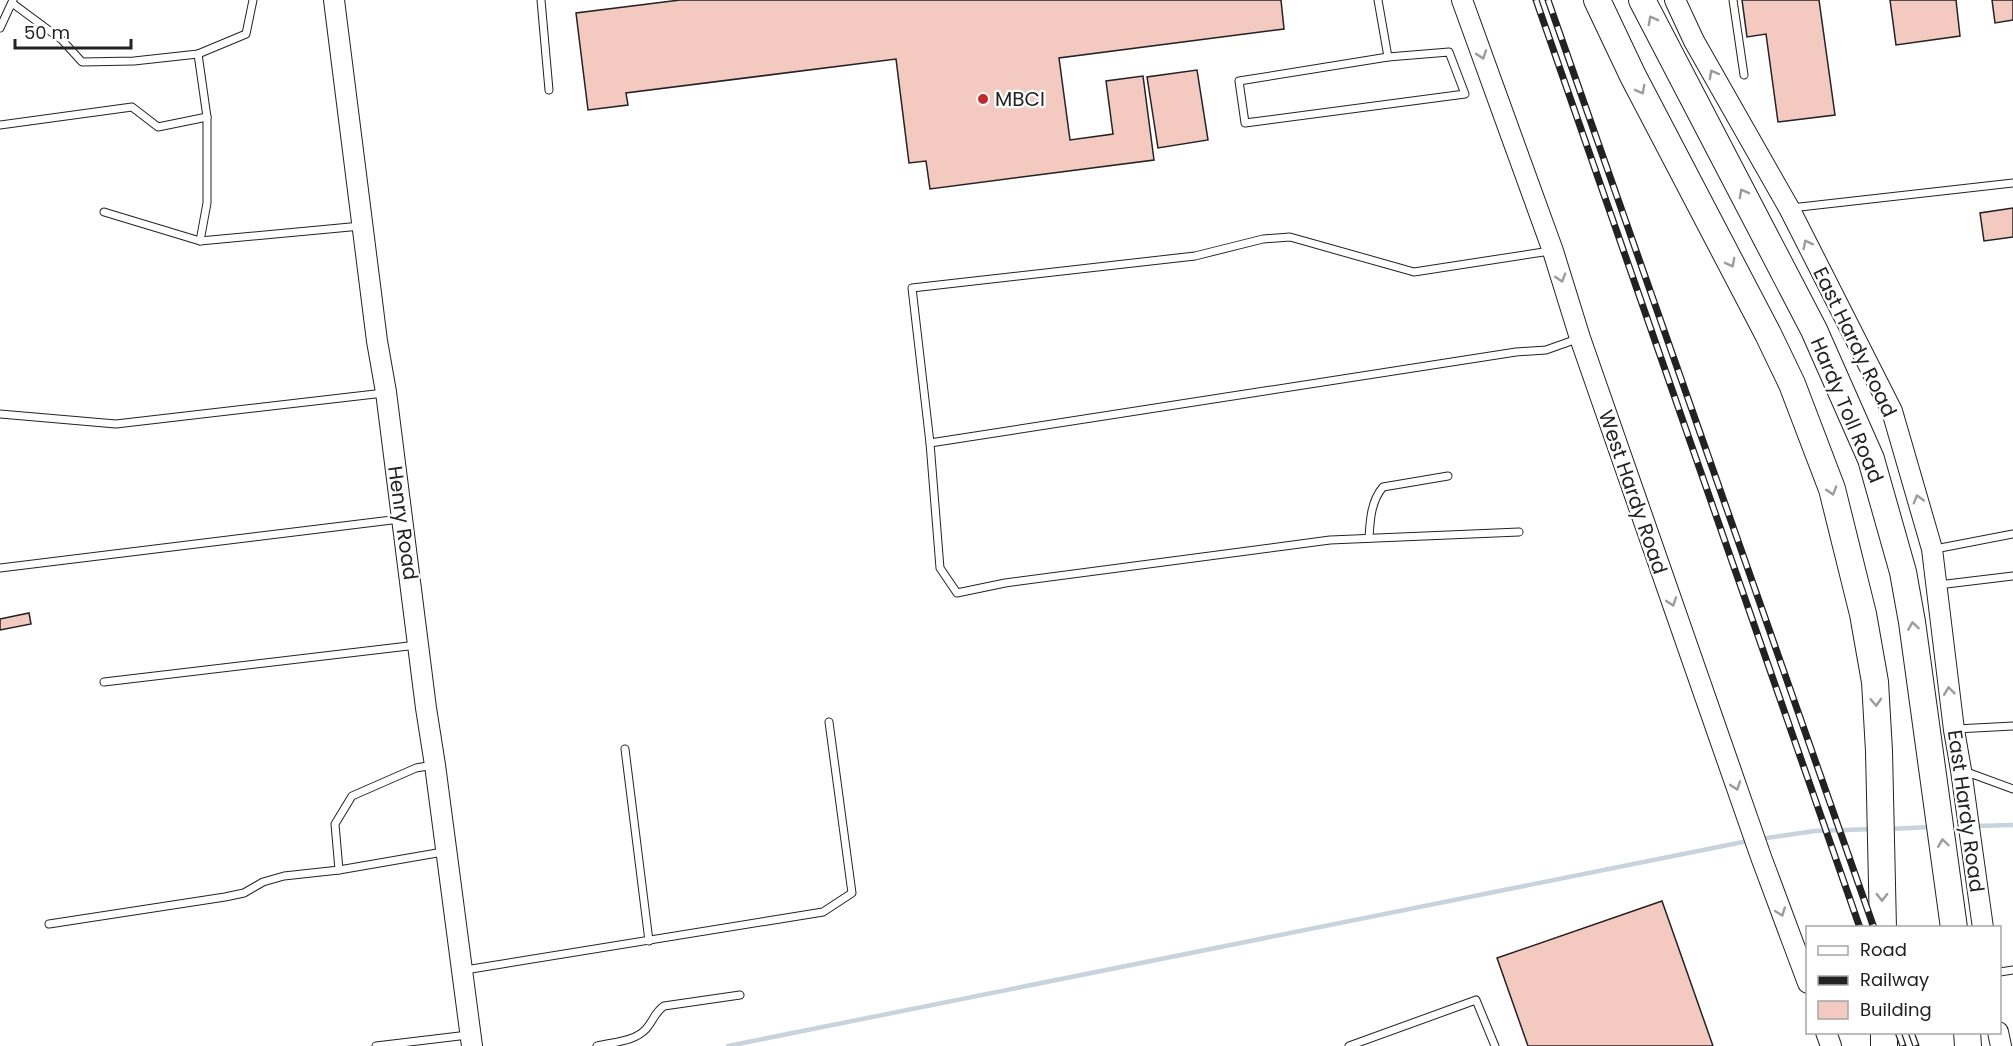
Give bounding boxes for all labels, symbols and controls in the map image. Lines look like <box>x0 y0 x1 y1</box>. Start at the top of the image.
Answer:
scale bar <box>15 12 130 50</box>
one-way arrow <box>1648 16 1659 26</box>
text: 50 m <box>24 20 70 45</box>
one-way arrow <box>1474 49 1487 60</box>
one-way arrow <box>1709 70 1720 80</box>
one-way arrow <box>1634 84 1645 95</box>
place label: MBCI <box>995 85 1045 113</box>
marker: MBCI <box>976 92 990 106</box>
one-way arrow <box>1739 188 1750 199</box>
one-way arrow <box>1803 240 1814 251</box>
one-way arrow <box>1724 257 1735 268</box>
street label: East Hardy Road <box>1807 262 1903 422</box>
one-way arrow <box>1554 272 1566 283</box>
street label: Hardy Toll Road <box>1804 333 1890 487</box>
street label: West Hardy Road <box>1592 406 1674 578</box>
street label: Henry Road <box>381 464 425 582</box>
one-way arrow <box>1825 485 1837 496</box>
one-way arrow <box>1913 494 1925 505</box>
one-way arrow <box>1664 596 1677 607</box>
one-way arrow <box>1907 621 1919 631</box>
one-way arrow <box>1943 687 1956 696</box>
one-way arrow <box>1870 698 1883 707</box>
street label: East Hardy Road <box>1941 728 1991 894</box>
one-way arrow <box>1728 780 1741 791</box>
one-way arrow <box>1937 839 1949 848</box>
one-way arrow <box>1876 893 1889 902</box>
one-way arrow <box>1774 906 1786 917</box>
legend <box>1806 926 2001 1034</box>
text: Road <box>1860 937 1907 962</box>
text: Railway <box>1860 967 1929 992</box>
text: Building <box>1860 997 1932 1022</box>

